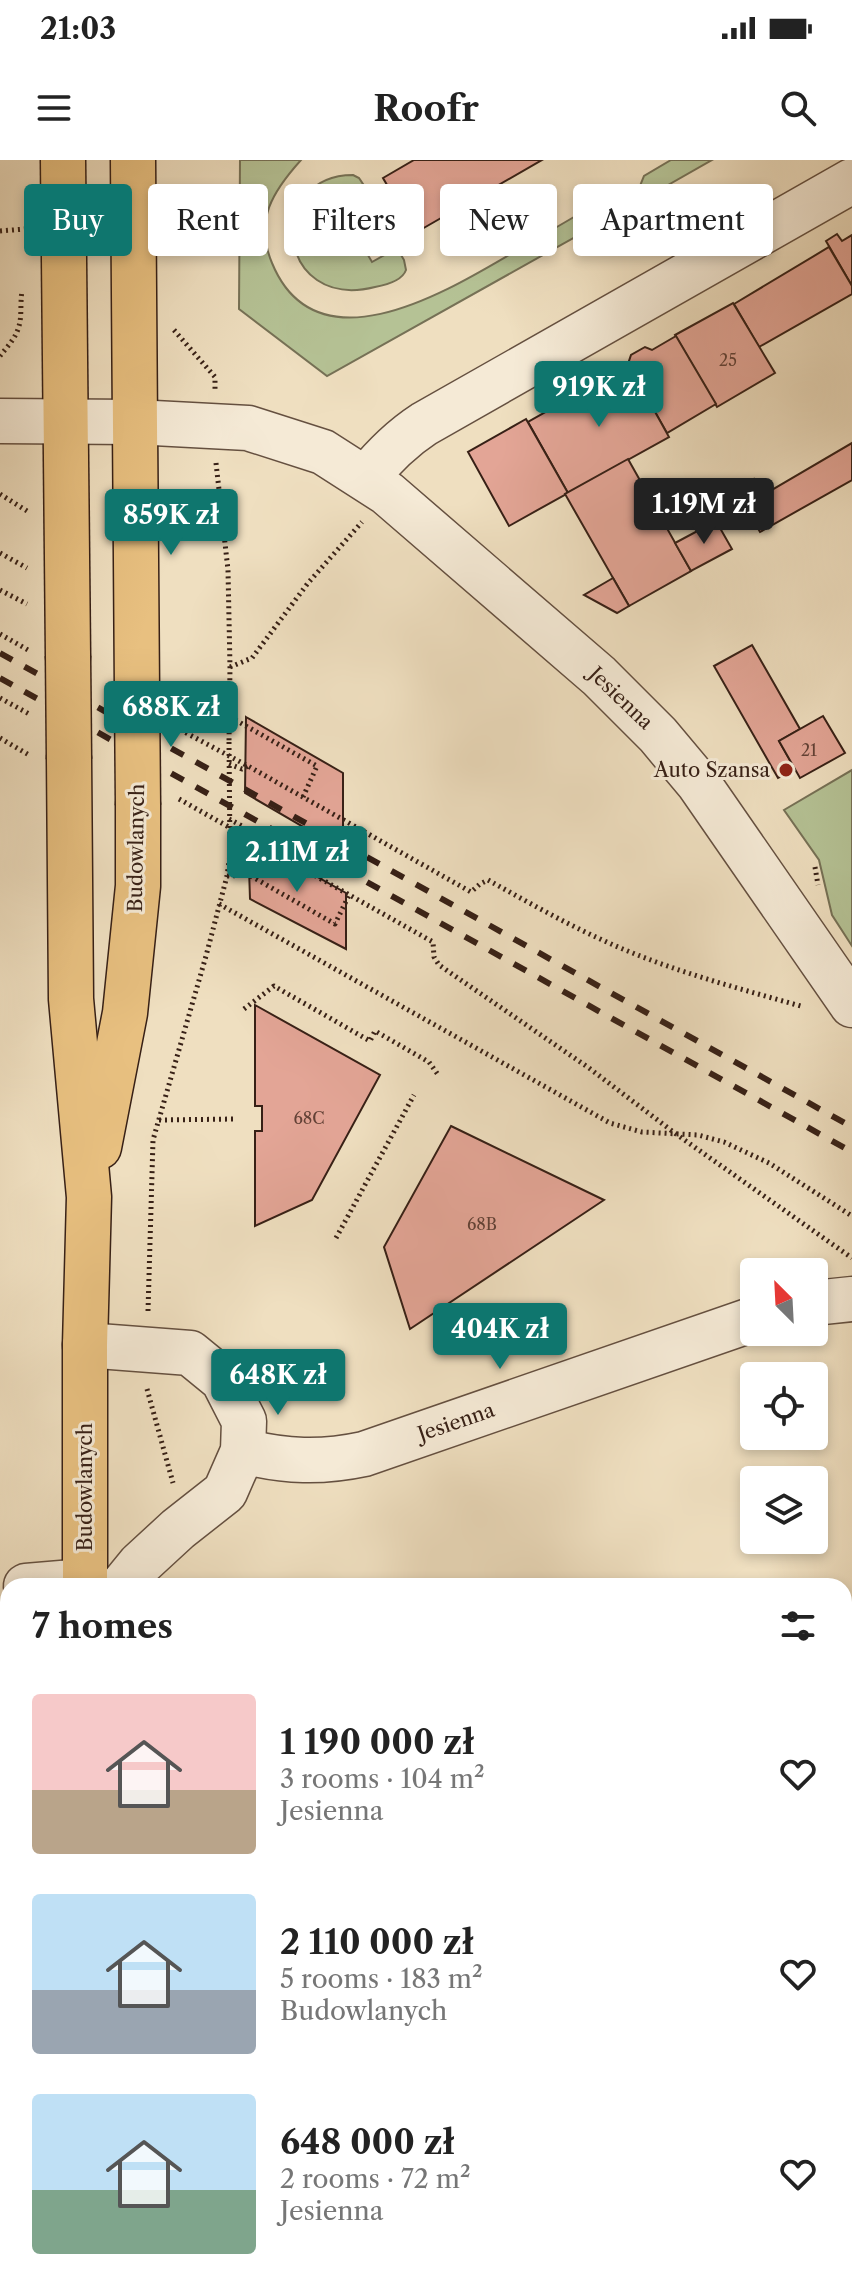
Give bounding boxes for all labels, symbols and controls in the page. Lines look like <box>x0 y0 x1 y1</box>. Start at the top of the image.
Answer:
text: 21:03 <box>40 10 116 47</box>
icon: menu <box>32 86 76 130</box>
text: Roofr <box>373 86 479 130</box>
icon: search <box>776 86 820 130</box>
chip: Buy <box>24 184 132 256</box>
chip: Rent <box>148 184 268 256</box>
chip: Filters <box>284 184 424 256</box>
chip: New <box>440 184 557 256</box>
chip: Apartment <box>573 184 773 256</box>
house number: 25 <box>719 350 737 370</box>
pin: 919K zł <box>525 361 673 429</box>
text: 919K zł <box>552 371 646 403</box>
pin: 1.19M zł <box>621 478 787 546</box>
text: 1.19M zł <box>652 488 756 520</box>
pin: 859K zł <box>97 489 245 557</box>
text: 859K zł <box>123 499 219 531</box>
street label: Jesienna <box>582 660 658 735</box>
pin: 688K zł <box>97 681 245 749</box>
text: 688K zł <box>122 691 220 723</box>
house number: 21 <box>801 740 817 760</box>
place label: Auto Szansa <box>653 758 770 782</box>
marker: Auto Szansa <box>777 761 795 779</box>
street label: Budowlanych <box>123 783 149 913</box>
pin: 2.11M zł <box>214 826 380 894</box>
text: 2.11M zł <box>245 836 349 868</box>
house number: 68C <box>293 1108 325 1128</box>
house number: 68B <box>467 1214 497 1234</box>
north arrow <box>740 1258 828 1346</box>
map controls <box>740 1258 828 1554</box>
pin: 404K zł <box>426 1303 574 1371</box>
text: 404K zł <box>451 1313 549 1345</box>
pin: 648K zł <box>204 1349 352 1417</box>
text: 648K zł <box>229 1359 327 1391</box>
button: locate <box>740 1362 828 1450</box>
street label: Jesienna <box>412 1398 498 1447</box>
street label: Budowlanych <box>73 1422 97 1551</box>
button: layers <box>740 1466 828 1554</box>
icon: filters <box>776 1604 820 1648</box>
text: 7 homes <box>32 1605 173 1647</box>
text: 1 190 000 zł <box>280 1721 474 1763</box>
icon: home <box>96 1726 192 1822</box>
icon: heart <box>776 1752 820 1796</box>
text: 3 rooms · 104 m² <box>280 1763 485 1795</box>
text: Jesienna <box>280 1795 384 1827</box>
text: 2 110 000 zł <box>280 1921 474 1963</box>
icon: home <box>96 1926 192 2022</box>
icon: heart <box>776 1952 820 1996</box>
text: 5 rooms · 183 m² <box>280 1963 483 1995</box>
text: Budowlanych <box>280 1995 447 2027</box>
text: 648 000 zł <box>280 2121 455 2163</box>
icon: home <box>96 2126 192 2222</box>
icon: heart <box>776 2152 820 2196</box>
text: 2 rooms · 72 m² <box>280 2163 471 2195</box>
text: Jesienna <box>280 2195 384 2227</box>

